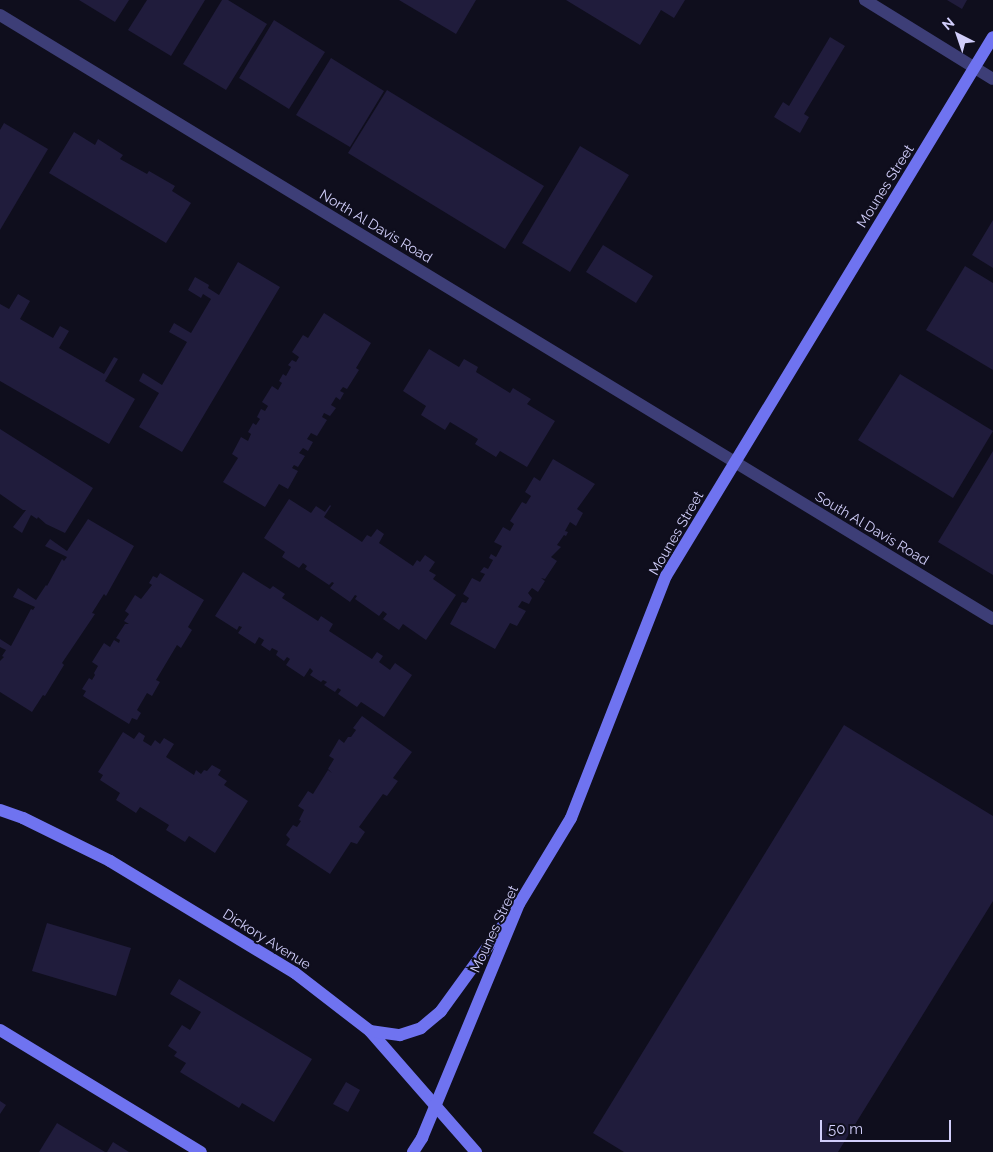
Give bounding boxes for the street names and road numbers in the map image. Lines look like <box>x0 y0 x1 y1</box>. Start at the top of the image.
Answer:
street label: Mounes Street <box>853 142 917 230</box>
street label: North Al Davis Road <box>316 186 436 266</box>
street label: South Al Davis Road <box>812 487 932 569</box>
street label: Mounes Street <box>645 488 707 578</box>
street label: Mounes Street <box>466 883 522 975</box>
street label: Dickory Avenue <box>220 905 314 973</box>

